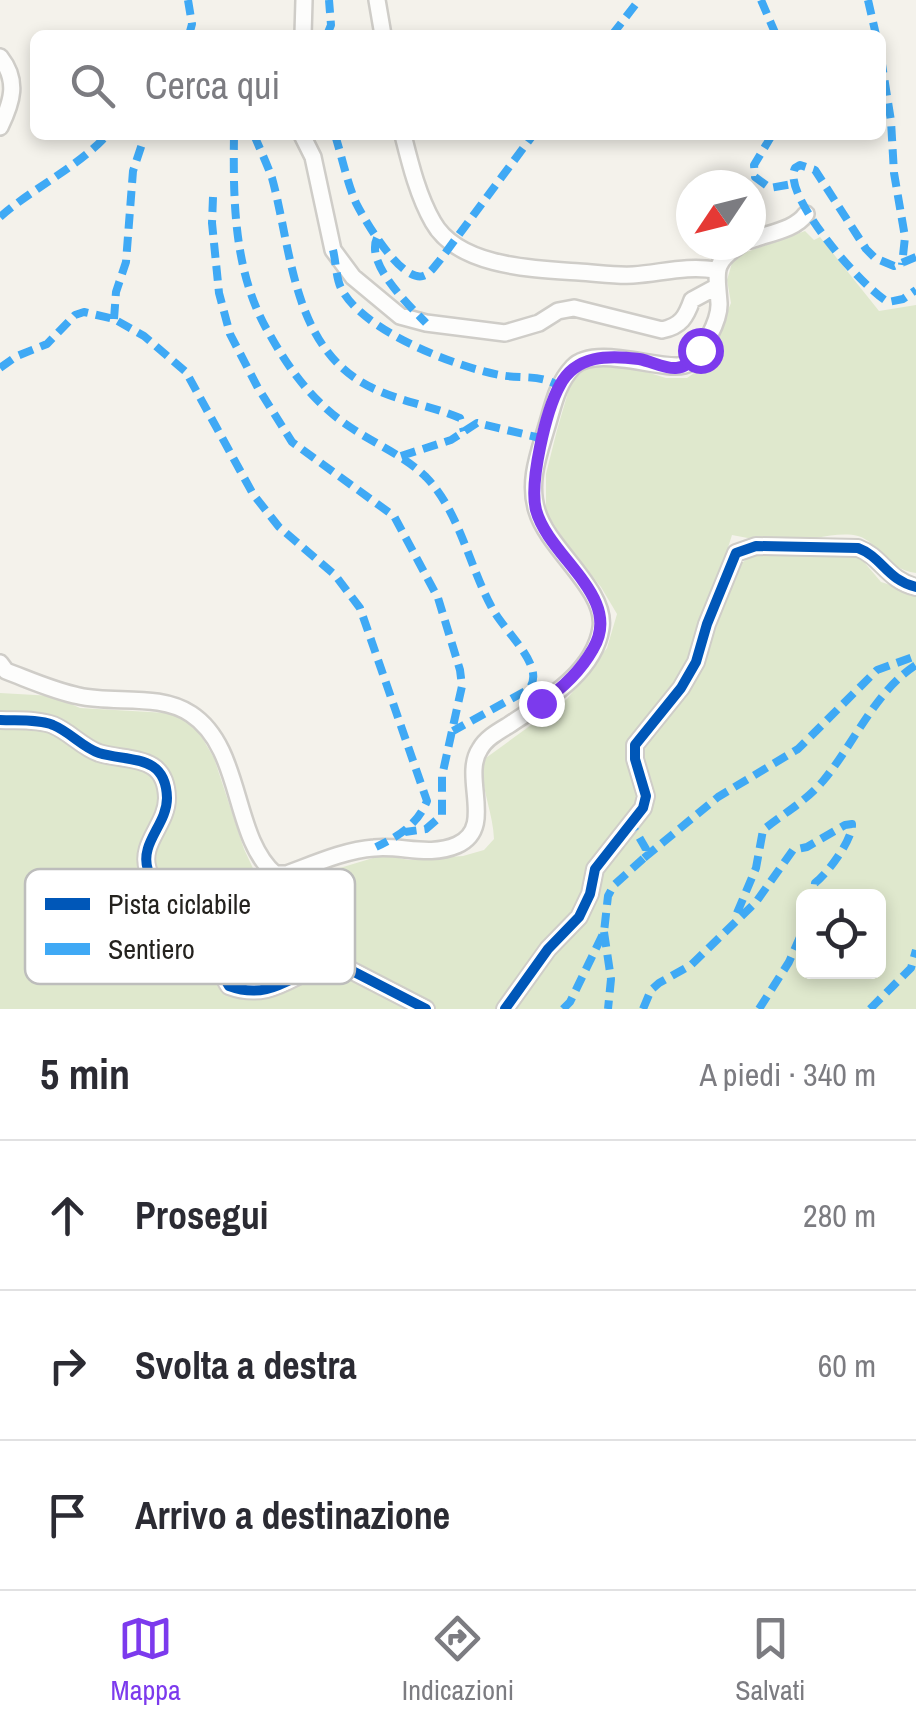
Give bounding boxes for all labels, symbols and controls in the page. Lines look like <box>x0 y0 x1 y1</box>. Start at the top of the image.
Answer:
search box <box>30 30 886 140</box>
icon: search <box>65 58 120 113</box>
text: Cerca qui <box>145 60 280 111</box>
north arrow <box>676 170 766 260</box>
route start <box>678 328 724 374</box>
route end <box>519 681 565 727</box>
legend <box>25 869 355 984</box>
text: Pista ciclabile <box>108 885 251 923</box>
map controls <box>796 889 886 979</box>
button: locate <box>796 889 886 979</box>
text: Sentiero <box>108 930 195 968</box>
text: 5 min <box>40 1046 130 1102</box>
text: A piedi · 340 m <box>699 1053 876 1096</box>
icon: ahead <box>40 1188 95 1243</box>
text: Prosegui <box>135 1190 268 1241</box>
text: 280 m <box>803 1194 876 1237</box>
icon: right <box>40 1338 95 1393</box>
text: Svolta a destra <box>135 1340 357 1391</box>
text: 60 m <box>818 1344 876 1387</box>
icon: arrive <box>40 1488 95 1543</box>
text: Arrivo a destinazione <box>135 1490 450 1541</box>
tab: Mappa <box>111 1611 181 1709</box>
tab: Indicazioni <box>402 1611 514 1709</box>
tab: Salvati <box>735 1611 805 1709</box>

